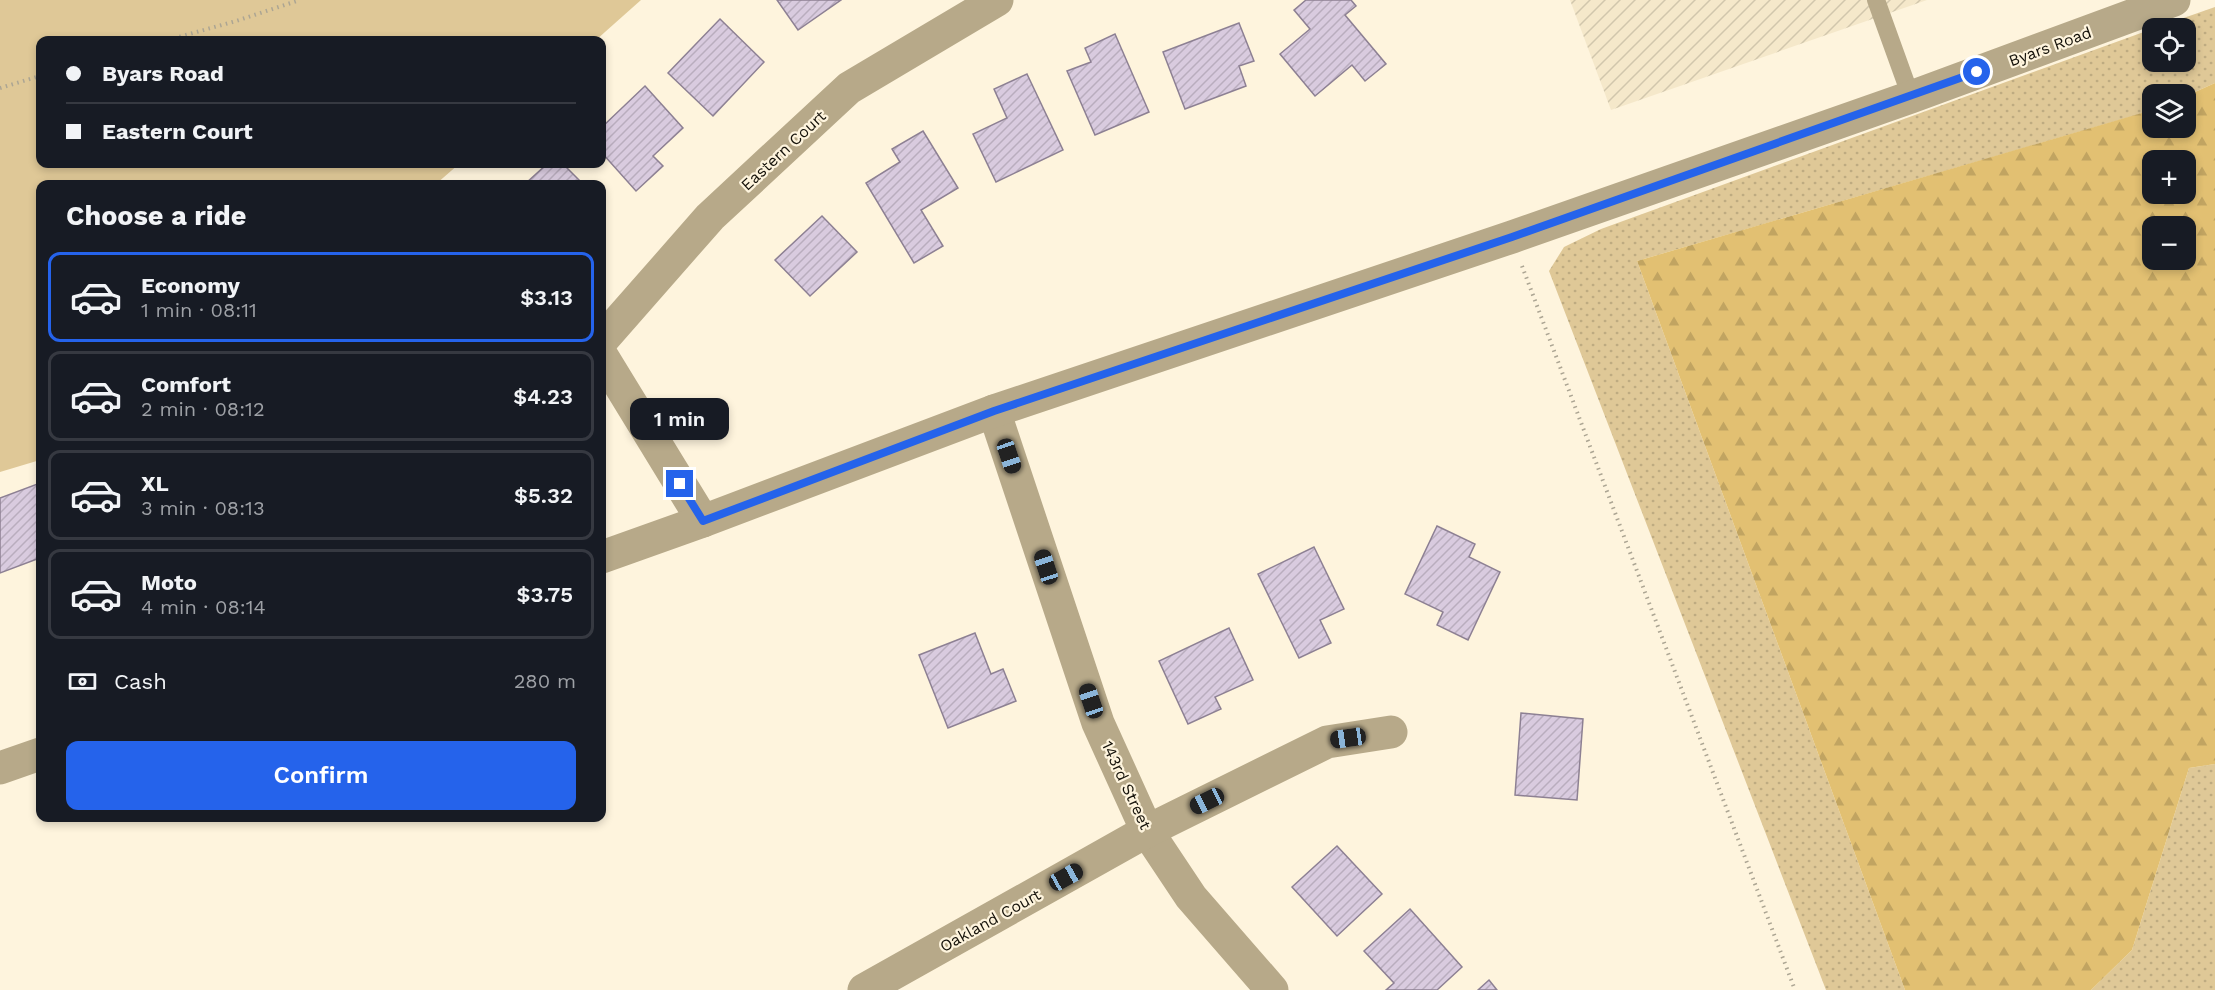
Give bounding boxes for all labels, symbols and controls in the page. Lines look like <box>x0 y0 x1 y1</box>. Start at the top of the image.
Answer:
map controls <box>2142 18 2196 270</box>
button: locate <box>2142 18 2196 72</box>
street label: Byars Road <box>2006 23 2094 70</box>
route start <box>1963 58 1990 85</box>
text: Byars Road <box>102 61 224 86</box>
button: layers <box>2142 84 2196 138</box>
street label: Eastern Court <box>737 106 830 194</box>
text: Eastern Court <box>102 119 253 144</box>
button: + <box>2142 150 2196 204</box>
text: Choose a ride <box>66 200 246 232</box>
button: − <box>2142 216 2196 270</box>
icon: car <box>69 270 123 324</box>
text: Economy <box>141 273 240 298</box>
text: $3.13 <box>520 285 573 310</box>
text: 1 min · 08:11 <box>141 298 257 322</box>
icon: car <box>69 369 123 423</box>
text: Comfort <box>141 372 231 397</box>
text: $4.23 <box>513 384 573 409</box>
text: 2 min · 08:12 <box>141 397 265 421</box>
callout: 1 min <box>630 397 730 439</box>
text: 1 min <box>654 407 705 431</box>
car <box>995 436 1023 476</box>
icon: car <box>69 468 123 522</box>
route end <box>666 470 693 497</box>
text: XL <box>141 471 169 496</box>
text: $5.32 <box>514 483 573 508</box>
text: 3 min · 08:13 <box>141 496 265 520</box>
car <box>1032 547 1060 587</box>
icon: car <box>69 567 123 621</box>
text: Moto <box>141 570 197 595</box>
text: $3.75 <box>517 582 573 607</box>
text: 4 min · 08:14 <box>141 595 266 619</box>
icon: cash <box>66 665 99 698</box>
text: Cash <box>114 669 167 694</box>
text: 280 m <box>514 669 576 693</box>
car <box>1077 681 1105 721</box>
car <box>1329 727 1367 749</box>
street label: 143rd Street <box>1098 738 1155 833</box>
button: Confirm <box>66 741 576 810</box>
car <box>1187 785 1227 817</box>
car <box>1046 860 1086 894</box>
street label: Oakland Court <box>936 885 1044 956</box>

